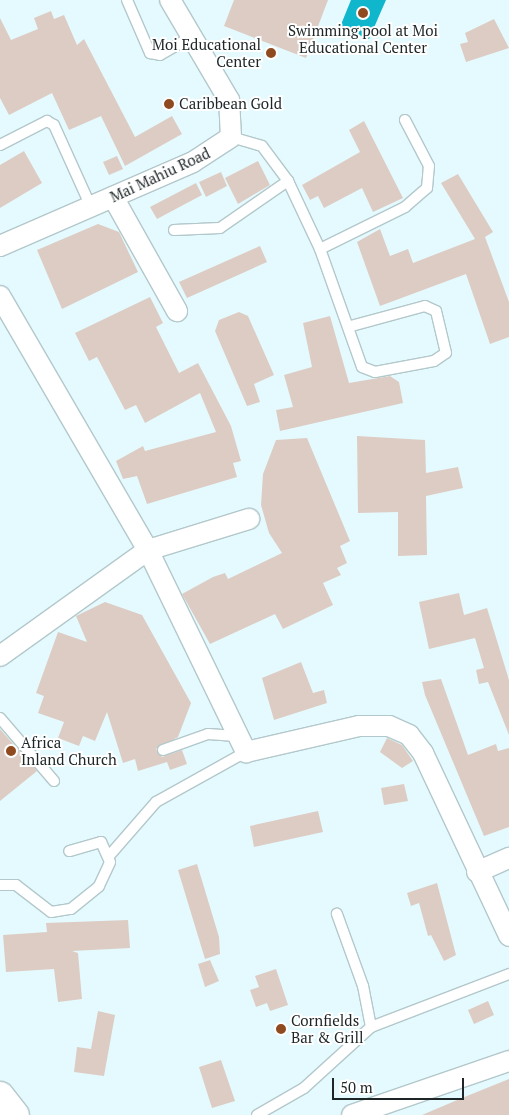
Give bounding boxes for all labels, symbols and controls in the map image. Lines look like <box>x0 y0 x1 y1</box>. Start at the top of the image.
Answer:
marker: Swimming pool at Moi Educational Center <box>357 7 369 19</box>
place label: Swimming pool at Moi Educational Center <box>288 21 438 56</box>
place label: Moi Educational Center <box>152 35 261 70</box>
marker: Moi Educational Center <box>265 47 277 59</box>
place label: Caribbean Gold <box>179 95 282 113</box>
marker: Caribbean Gold <box>163 98 175 110</box>
street label: Mai Mahiu Road <box>107 144 213 206</box>
place label: Africa Inland Church <box>21 733 117 768</box>
marker: Africa Inland Church <box>5 745 17 757</box>
place label: Cornfields Bar & Grill <box>291 1011 364 1046</box>
marker: Cornfields Bar & Grill <box>275 1023 287 1035</box>
scale bar <box>334 1068 466 1100</box>
text: 50 m <box>340 1077 373 1097</box>

